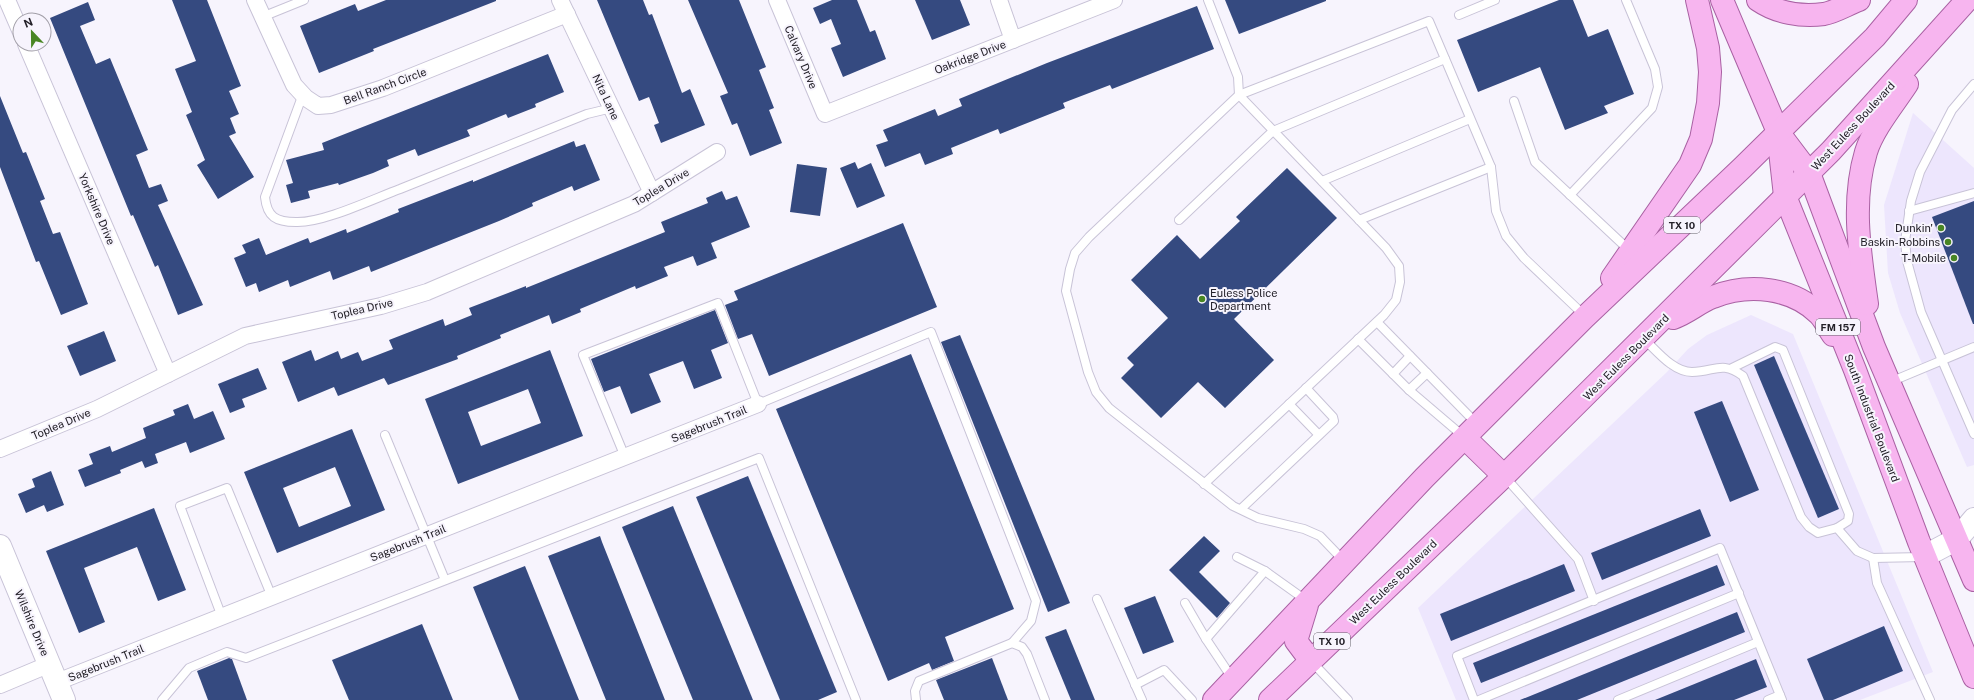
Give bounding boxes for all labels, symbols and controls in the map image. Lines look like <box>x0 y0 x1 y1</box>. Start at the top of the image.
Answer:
north arrow <box>12 12 52 52</box>
text: N <box>22 16 34 30</box>
street label: Calvary Drive <box>782 24 820 90</box>
street label: Oakridge Drive <box>933 38 1007 76</box>
street label: Bell Ranch Circle <box>342 65 428 107</box>
street label: Nita Lane <box>590 72 622 122</box>
street label: West Euless Boulevard <box>1809 79 1897 173</box>
street label: Toplea Drive <box>631 166 691 208</box>
street label: Yorkshire Drive <box>77 171 117 247</box>
road number: TX 10 <box>1664 217 1700 233</box>
place label: Dunkin' <box>1895 222 1933 234</box>
marker: Dunkin' <box>1936 223 1946 233</box>
place label: Baskin-Robbins <box>1860 236 1940 248</box>
marker: Baskin-Robbins <box>1943 237 1953 247</box>
place label: T-Mobile <box>1901 252 1946 264</box>
marker: T-Mobile <box>1949 253 1959 263</box>
place label: Euless Police Department <box>1210 287 1278 312</box>
marker: Euless Police Department <box>1197 294 1207 304</box>
street label: Toplea Drive <box>330 296 394 322</box>
street label: West Euless Boulevard <box>1581 312 1671 402</box>
road number: FM 157 <box>1816 319 1860 335</box>
street label: South Industrial Boulevard <box>1842 352 1902 484</box>
street label: Sagebrush Trail <box>669 403 749 445</box>
street label: Toplea Drive <box>30 406 92 442</box>
street label: Sagebrush Trail <box>368 522 448 564</box>
street label: West Euless Boulevard <box>1347 537 1439 627</box>
street label: Wilshire Drive <box>13 588 51 658</box>
road number: TX 10 <box>1314 633 1350 649</box>
street label: Sagebrush Trail <box>66 642 146 684</box>

